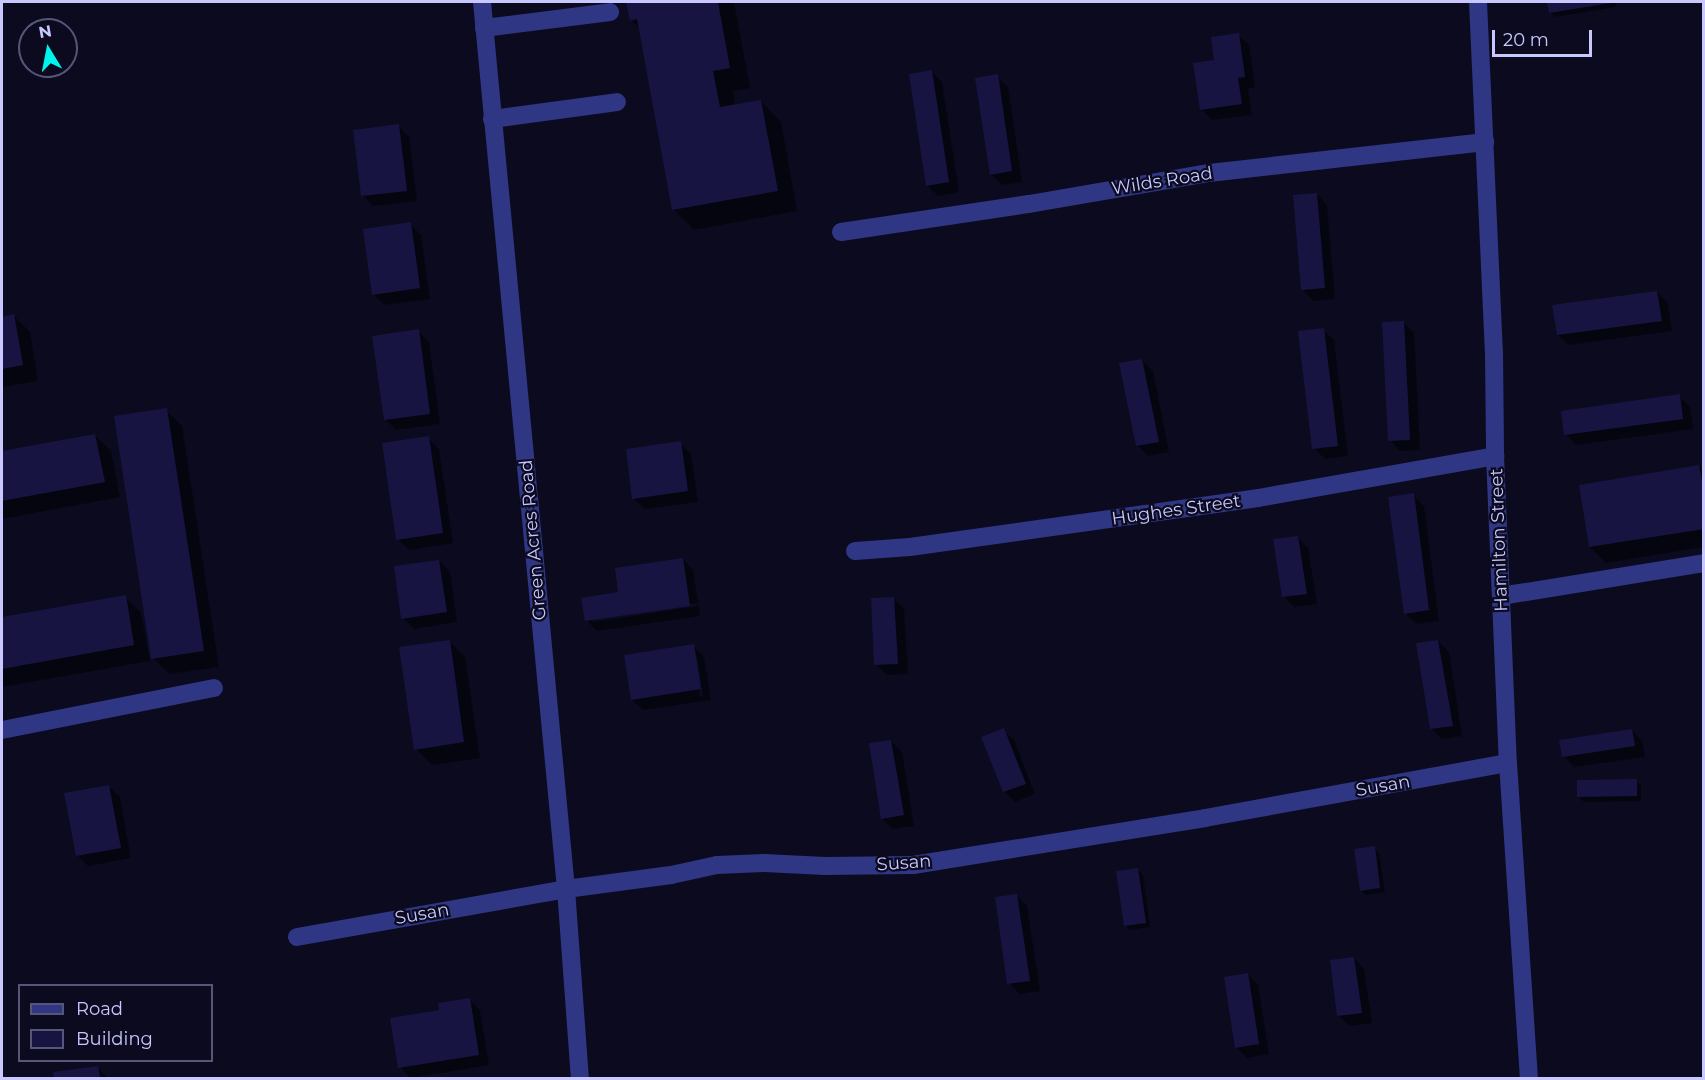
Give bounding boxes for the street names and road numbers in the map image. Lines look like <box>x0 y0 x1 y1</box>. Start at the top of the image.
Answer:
street label: Wilds Road <box>1110 162 1214 200</box>
street label: Green Acres Road <box>515 459 551 621</box>
street label: Hamilton Street <box>1486 468 1512 612</box>
street label: Hughes Street <box>1110 490 1242 530</box>
street label: Susan <box>1354 771 1412 801</box>
street label: Susan <box>876 850 932 876</box>
street label: Susan <box>393 899 451 929</box>

